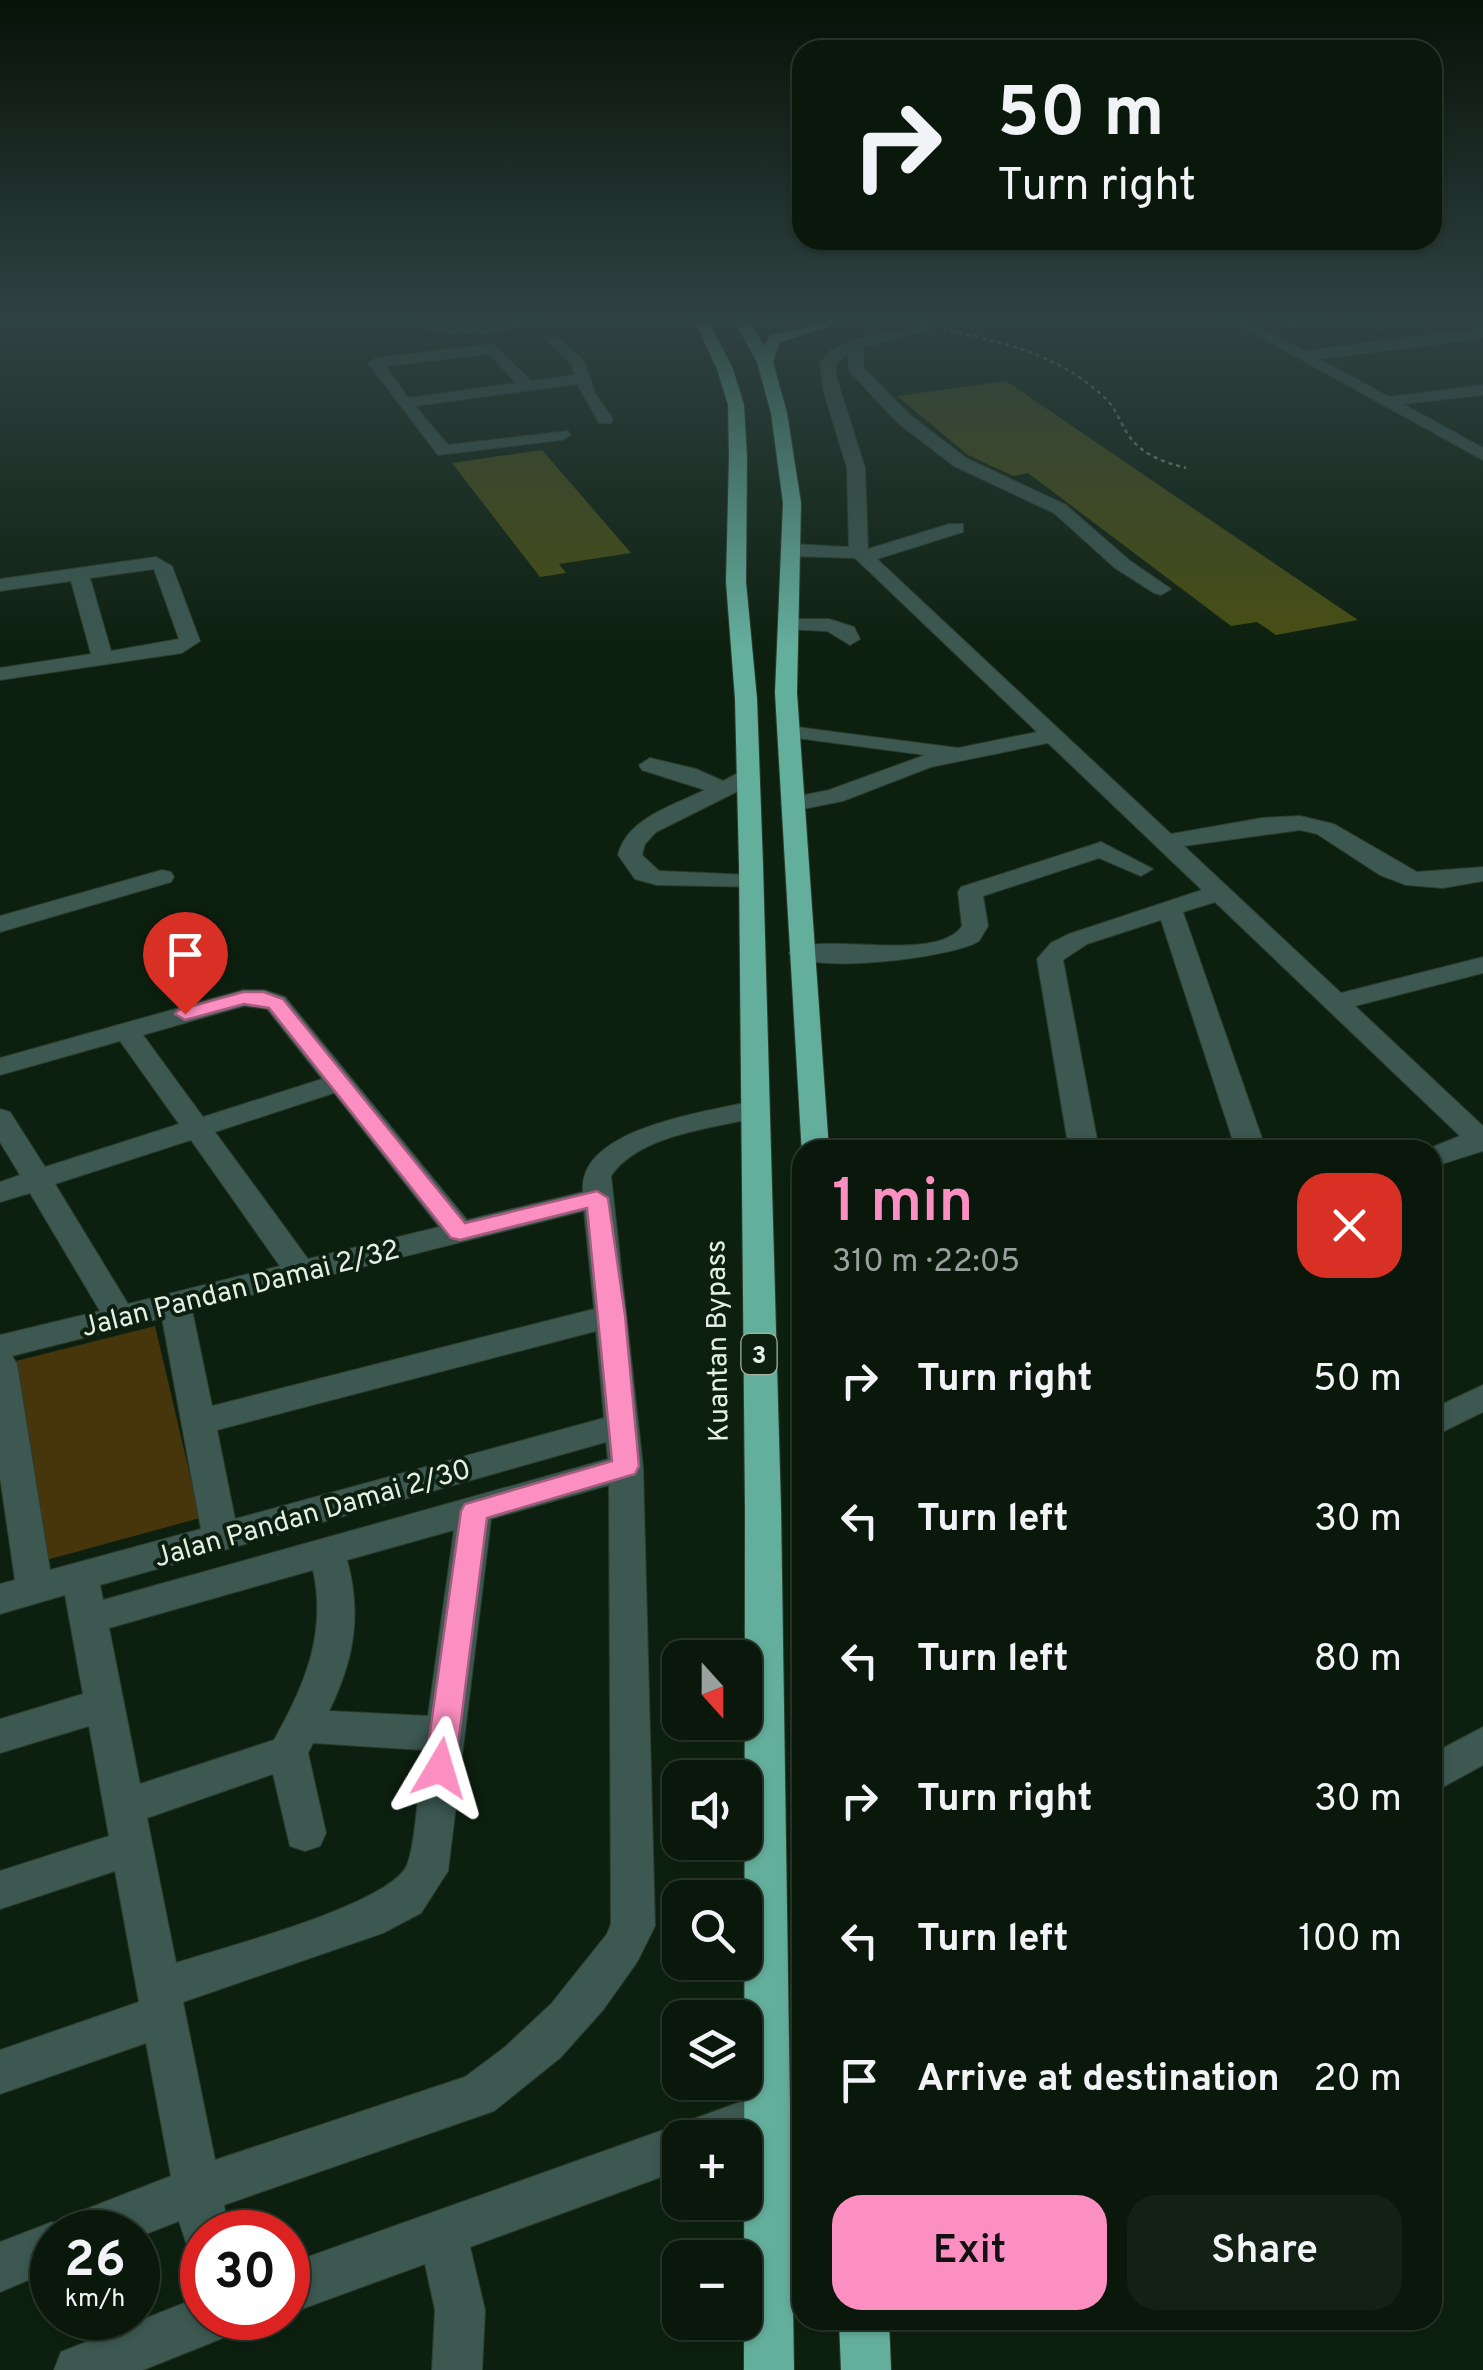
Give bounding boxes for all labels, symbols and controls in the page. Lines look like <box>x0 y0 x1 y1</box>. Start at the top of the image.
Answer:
text: 50 m <box>997 72 1164 161</box>
icon: right <box>832 80 962 210</box>
text: Turn right <box>997 159 1196 216</box>
pin <box>143 912 228 1015</box>
icon: arrive <box>158 927 213 982</box>
text: 1 min <box>832 1167 973 1243</box>
button: close <box>1297 1173 1402 1278</box>
street label: Jalan Pandan Damai 2/32 <box>78 1233 404 1347</box>
street label: Kuantan Bypass <box>699 1239 739 1442</box>
text: 310 m · 22:05 <box>832 1243 1020 1283</box>
road number: 3 <box>742 1334 776 1374</box>
icon: right <box>832 1353 887 1408</box>
text: Turn right <box>917 1356 1092 1405</box>
text: 50 m <box>1313 1356 1402 1405</box>
street label: Jalan Pandan Damai 2/30 <box>150 1452 475 1577</box>
icon: left <box>832 1493 887 1548</box>
text: Turn left <box>917 1496 1069 1545</box>
text: 30 m <box>1314 1496 1402 1545</box>
icon: left <box>832 1633 887 1688</box>
text: Turn left <box>917 1636 1069 1685</box>
text: 80 m <box>1314 1636 1402 1685</box>
north arrow <box>662 1640 762 1740</box>
map controls <box>662 1640 762 2340</box>
position arrow <box>388 1716 492 1820</box>
button: sound <box>662 1760 762 1860</box>
icon: right <box>832 1773 887 1828</box>
text: Turn right <box>917 1776 1092 1825</box>
text: 30 m <box>1314 1776 1402 1825</box>
button: search <box>662 1880 762 1980</box>
icon: left <box>832 1913 887 1968</box>
text: Turn left <box>917 1916 1069 1965</box>
text: 100 m <box>1298 1916 1402 1965</box>
button: layers <box>662 2000 762 2100</box>
icon: arrive <box>832 2053 887 2108</box>
text: Arrive at destination <box>917 2056 1280 2105</box>
text: 20 m <box>1313 2056 1402 2105</box>
button: + <box>662 2120 762 2220</box>
button: Exit <box>832 2195 1107 2310</box>
button: Share <box>1127 2195 1402 2310</box>
speed limit sign: 30 <box>180 2210 310 2340</box>
text: 26 <box>64 2231 126 2294</box>
button: − <box>662 2240 762 2340</box>
text: km/h <box>65 2284 125 2316</box>

